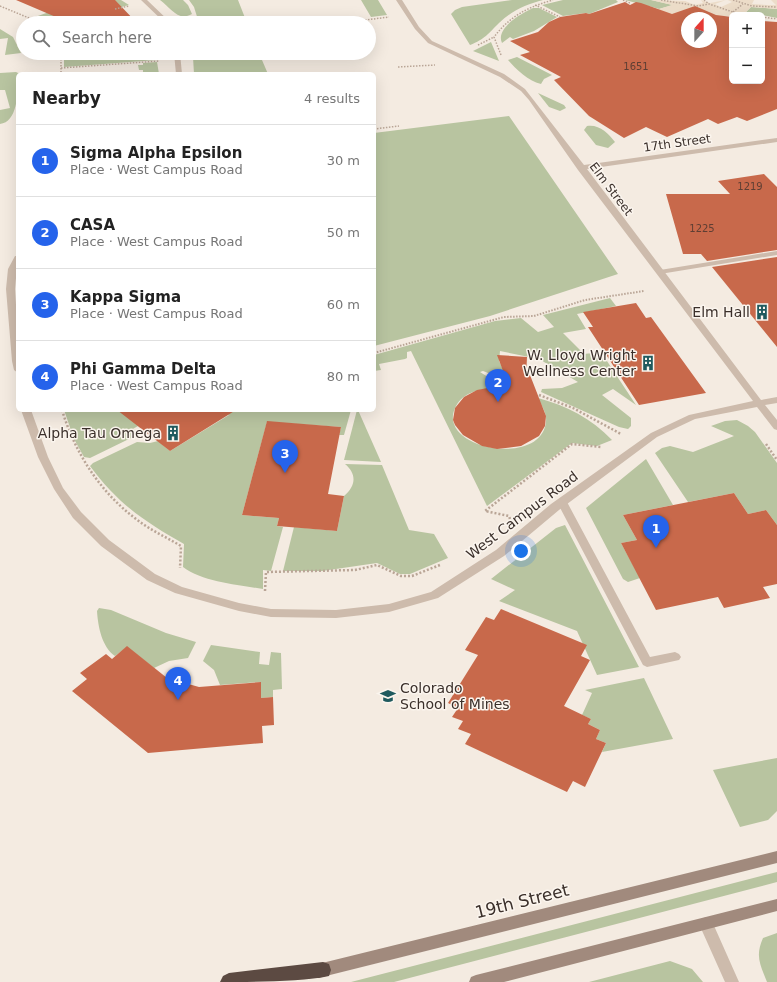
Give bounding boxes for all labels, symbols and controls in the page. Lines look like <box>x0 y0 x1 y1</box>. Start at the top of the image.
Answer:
north arrow <box>681 12 717 48</box>
map controls <box>729 12 765 84</box>
button: + <box>729 12 765 48</box>
search box <box>16 16 376 60</box>
icon: search <box>30 27 52 49</box>
text: Search here <box>62 29 152 47</box>
button: − <box>729 48 765 84</box>
house number: 1651 <box>623 61 649 72</box>
text: Nearby <box>32 88 101 108</box>
text: 4 results <box>304 91 360 106</box>
street label: 17th Street <box>642 131 712 155</box>
text: Sigma Alpha Epsilon <box>70 144 242 162</box>
text: 1 <box>40 153 50 168</box>
text: 30 m <box>327 153 360 168</box>
street label: Elm Street <box>586 160 636 219</box>
text: Place · West Campus Road <box>70 162 243 177</box>
house number: 1219 <box>737 181 763 192</box>
text: CASA <box>70 216 115 234</box>
house number: 1225 <box>689 223 715 234</box>
text: 2 <box>40 225 50 240</box>
text: 50 m <box>327 225 360 240</box>
text: Place · West Campus Road <box>70 234 243 249</box>
text: Kappa Sigma <box>70 288 181 306</box>
text: 3 <box>40 297 50 312</box>
text: 60 m <box>327 297 360 312</box>
building icon: Elm Hall <box>753 303 771 321</box>
place label: Elm Hall <box>692 304 750 320</box>
text: Place · West Campus Road <box>70 306 243 321</box>
place label: W. Lloyd Wright Wellness Center <box>523 347 637 379</box>
building icon: W. Lloyd Wright Wellness Center <box>639 354 657 372</box>
text: Phi Gamma Delta <box>70 360 216 378</box>
text: 4 <box>40 369 50 384</box>
text: 80 m <box>327 369 360 384</box>
pin: 2 <box>485 369 511 402</box>
text: Place · West Campus Road <box>70 378 243 393</box>
building icon: Alpha Tau Omega <box>164 424 182 442</box>
place label: Alpha Tau Omega <box>38 425 161 441</box>
pin: 3 <box>272 440 298 473</box>
street label: West Campus Road <box>463 468 581 562</box>
pin: 1 <box>643 515 669 548</box>
your location <box>511 541 531 561</box>
pin: 4 <box>165 667 191 700</box>
place label: Colorado School of Mines <box>400 680 510 712</box>
school or university icon: Colorado School of Mines <box>379 687 397 705</box>
street label: 19th Street <box>473 880 571 922</box>

